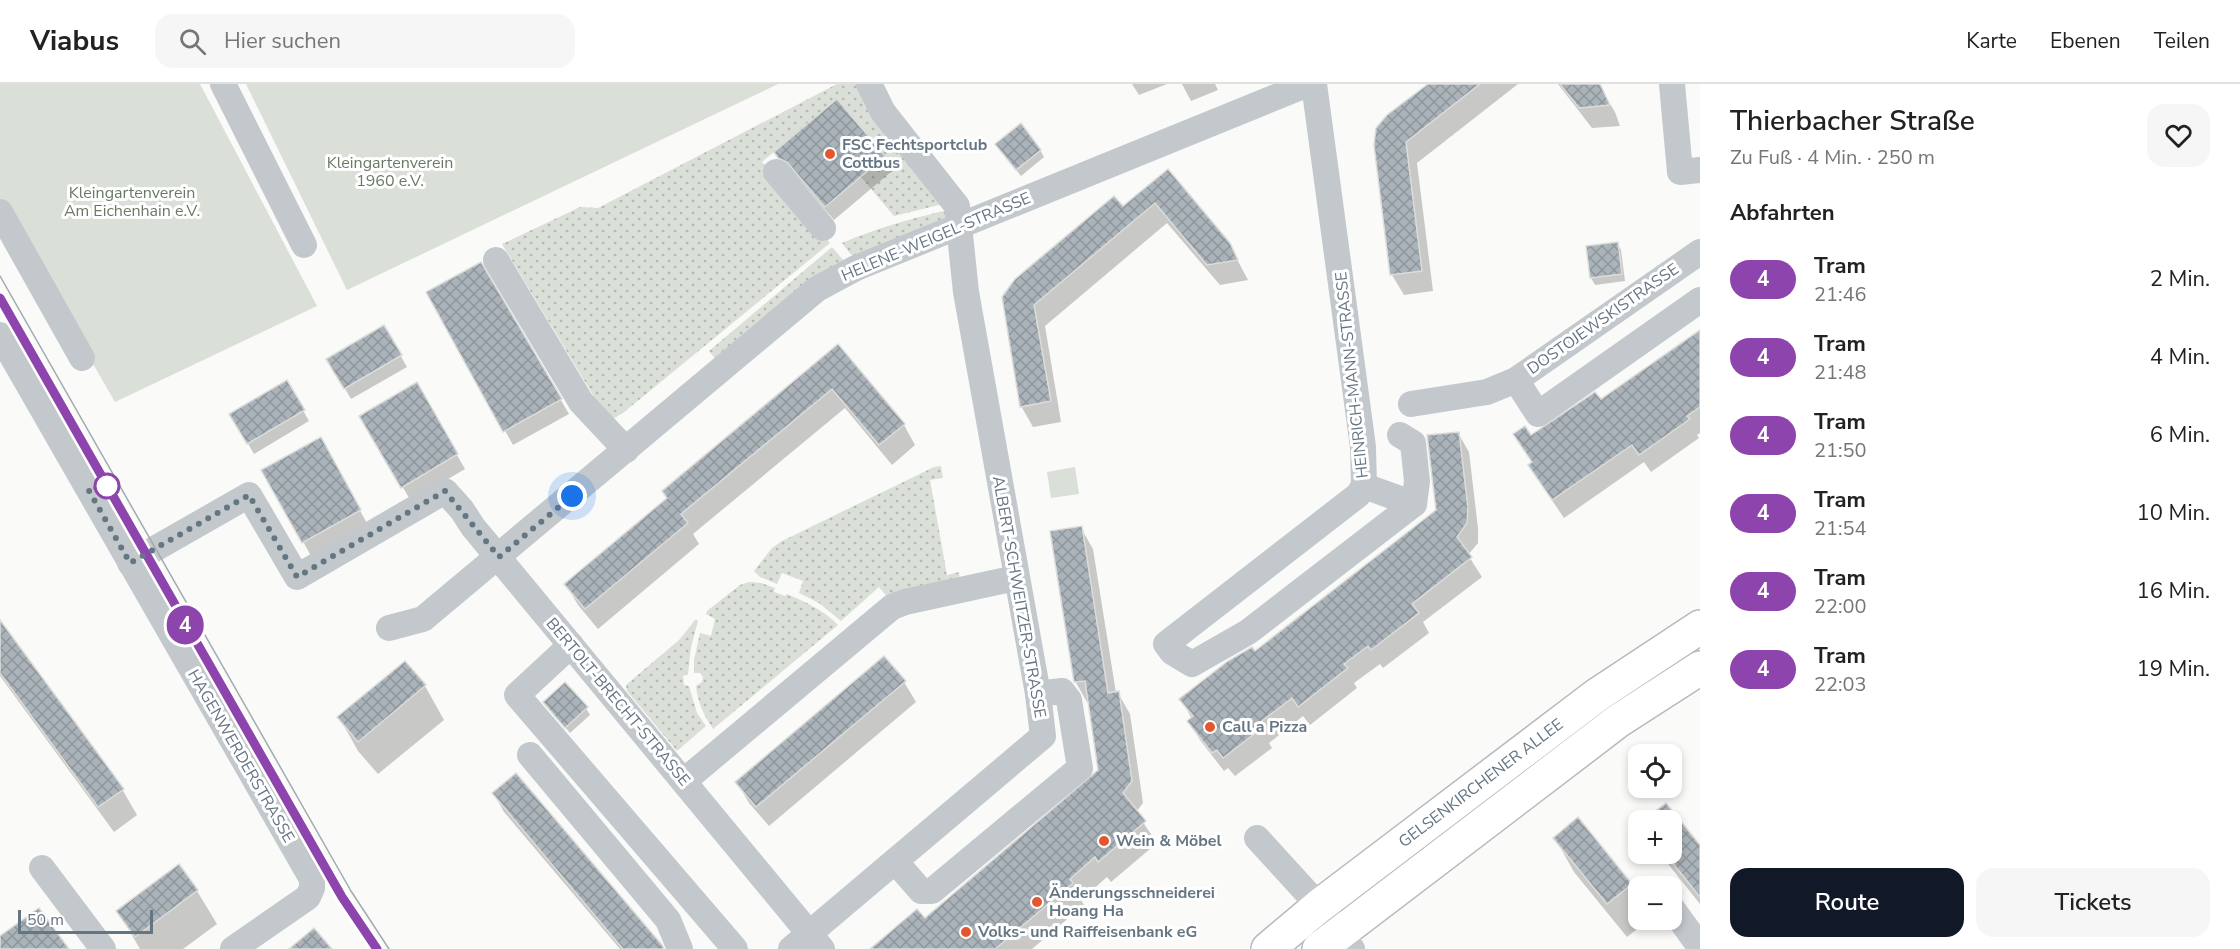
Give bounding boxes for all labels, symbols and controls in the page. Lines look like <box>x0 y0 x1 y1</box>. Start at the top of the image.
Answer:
search box <box>155 14 575 68</box>
text: Viabus <box>30 22 119 60</box>
icon: search <box>176 25 209 58</box>
text: Hier suchen <box>224 26 341 56</box>
text: Karte <box>1966 27 2017 55</box>
text: Ebenen <box>2050 27 2121 55</box>
text: Teilen <box>2154 27 2210 55</box>
text: Thierbacher Straße <box>1730 102 1975 140</box>
button: heart <box>2147 104 2210 167</box>
place label: FSC Fechtsportclub Cottbus <box>842 134 987 174</box>
text: Zu Fuß · 4 Min. · 250 m <box>1730 144 1935 171</box>
marker: FSC Fechtsportclub Cottbus <box>823 147 837 161</box>
park label: Kleingartenverein 1960 e.V. <box>327 152 453 192</box>
park label: Kleingartenverein Am Eichenhain e.V. <box>64 182 200 222</box>
street label: HELENE-WEIGEL-STRASSE <box>838 187 1034 287</box>
text: Abfahrten <box>1730 198 1835 228</box>
text: Tram <box>1814 251 1866 281</box>
street label: DOSTOJEWSKISTRASSE <box>1523 258 1683 380</box>
text: 2 Min. <box>2150 264 2210 294</box>
text: 4 <box>1757 265 1769 293</box>
street label: HEINRICH-MANN-STRASSE <box>1330 271 1374 479</box>
text: 21:46 <box>1814 281 1867 308</box>
text: Tram <box>1814 329 1866 359</box>
text: 4 Min. <box>2150 342 2210 372</box>
text: 4 <box>1757 343 1769 371</box>
text: 21:48 <box>1814 359 1867 386</box>
text: Tram <box>1814 407 1866 437</box>
text: 6 Min. <box>2150 420 2210 450</box>
text: 4 <box>1757 421 1769 449</box>
text: 21:50 <box>1814 437 1867 464</box>
unlabelled marker <box>94 473 120 499</box>
street label: ALBERT-SCHWEITZER-STRASSE <box>987 474 1051 720</box>
your location <box>557 481 587 511</box>
text: Tram <box>1814 485 1866 515</box>
text: 10 Min. <box>2137 498 2210 528</box>
text: 4 <box>1757 499 1769 527</box>
text: 21:54 <box>1814 515 1867 542</box>
text: Tram <box>1814 563 1866 593</box>
text: 16 Min. <box>2137 576 2210 606</box>
text: 4 <box>1757 577 1769 605</box>
text: 22:00 <box>1814 593 1867 620</box>
line badge: 4 <box>166 606 204 644</box>
text: 4 <box>179 611 191 639</box>
street label: BERTOLT-BRECHT-STRASSE <box>541 613 695 791</box>
text: Tram <box>1814 641 1866 671</box>
text: 19 Min. <box>2137 654 2210 684</box>
text: 4 <box>1757 655 1769 683</box>
street label: HAGENWERDERSTRASSE <box>182 666 300 846</box>
text: 22:03 <box>1814 671 1867 698</box>
street label: GELSENKIRCHENER ALLEE <box>1394 714 1568 853</box>
place label: Call a Pizza <box>1222 716 1307 738</box>
marker: Call a Pizza <box>1203 720 1217 734</box>
map controls <box>1628 744 1682 930</box>
button: locate <box>1628 744 1682 798</box>
button: + <box>1628 810 1682 864</box>
place label: Wein & Möbel <box>1116 830 1222 852</box>
marker: Wein & Möbel <box>1097 834 1111 848</box>
button: Route <box>1730 868 1964 937</box>
button: Tickets <box>1976 868 2210 937</box>
button: − <box>1628 876 1682 930</box>
place label: Änderungsschneiderei Hoang Ha <box>1049 882 1215 922</box>
marker: Änderungsschneiderei Hoang Ha <box>1030 895 1044 909</box>
scale bar <box>18 907 153 934</box>
text: 50 m <box>27 909 64 931</box>
place label: Volks- und Raiffeisenbank eG <box>977 921 1197 943</box>
marker: Volks- und Raiffeisenbank eG <box>959 925 973 939</box>

